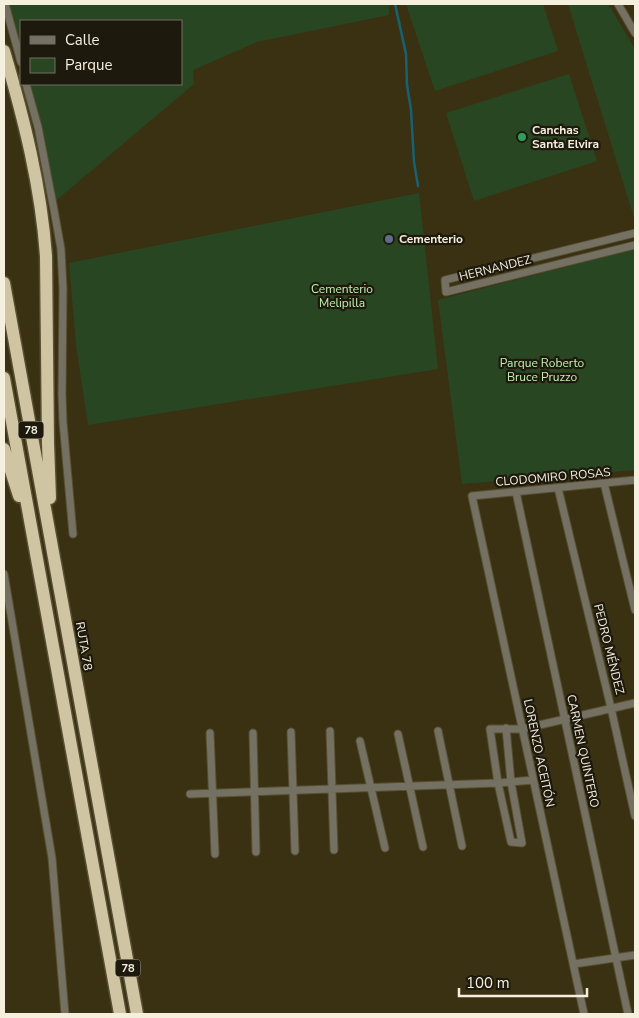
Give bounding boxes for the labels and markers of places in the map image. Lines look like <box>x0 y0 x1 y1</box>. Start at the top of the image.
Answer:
place label: Canchas Santa Elvira <box>532 122 599 152</box>
marker: Canchas Santa Elvira <box>516 131 528 143</box>
place label: Cementerio <box>399 231 463 247</box>
marker: Cementerio <box>383 233 395 245</box>

